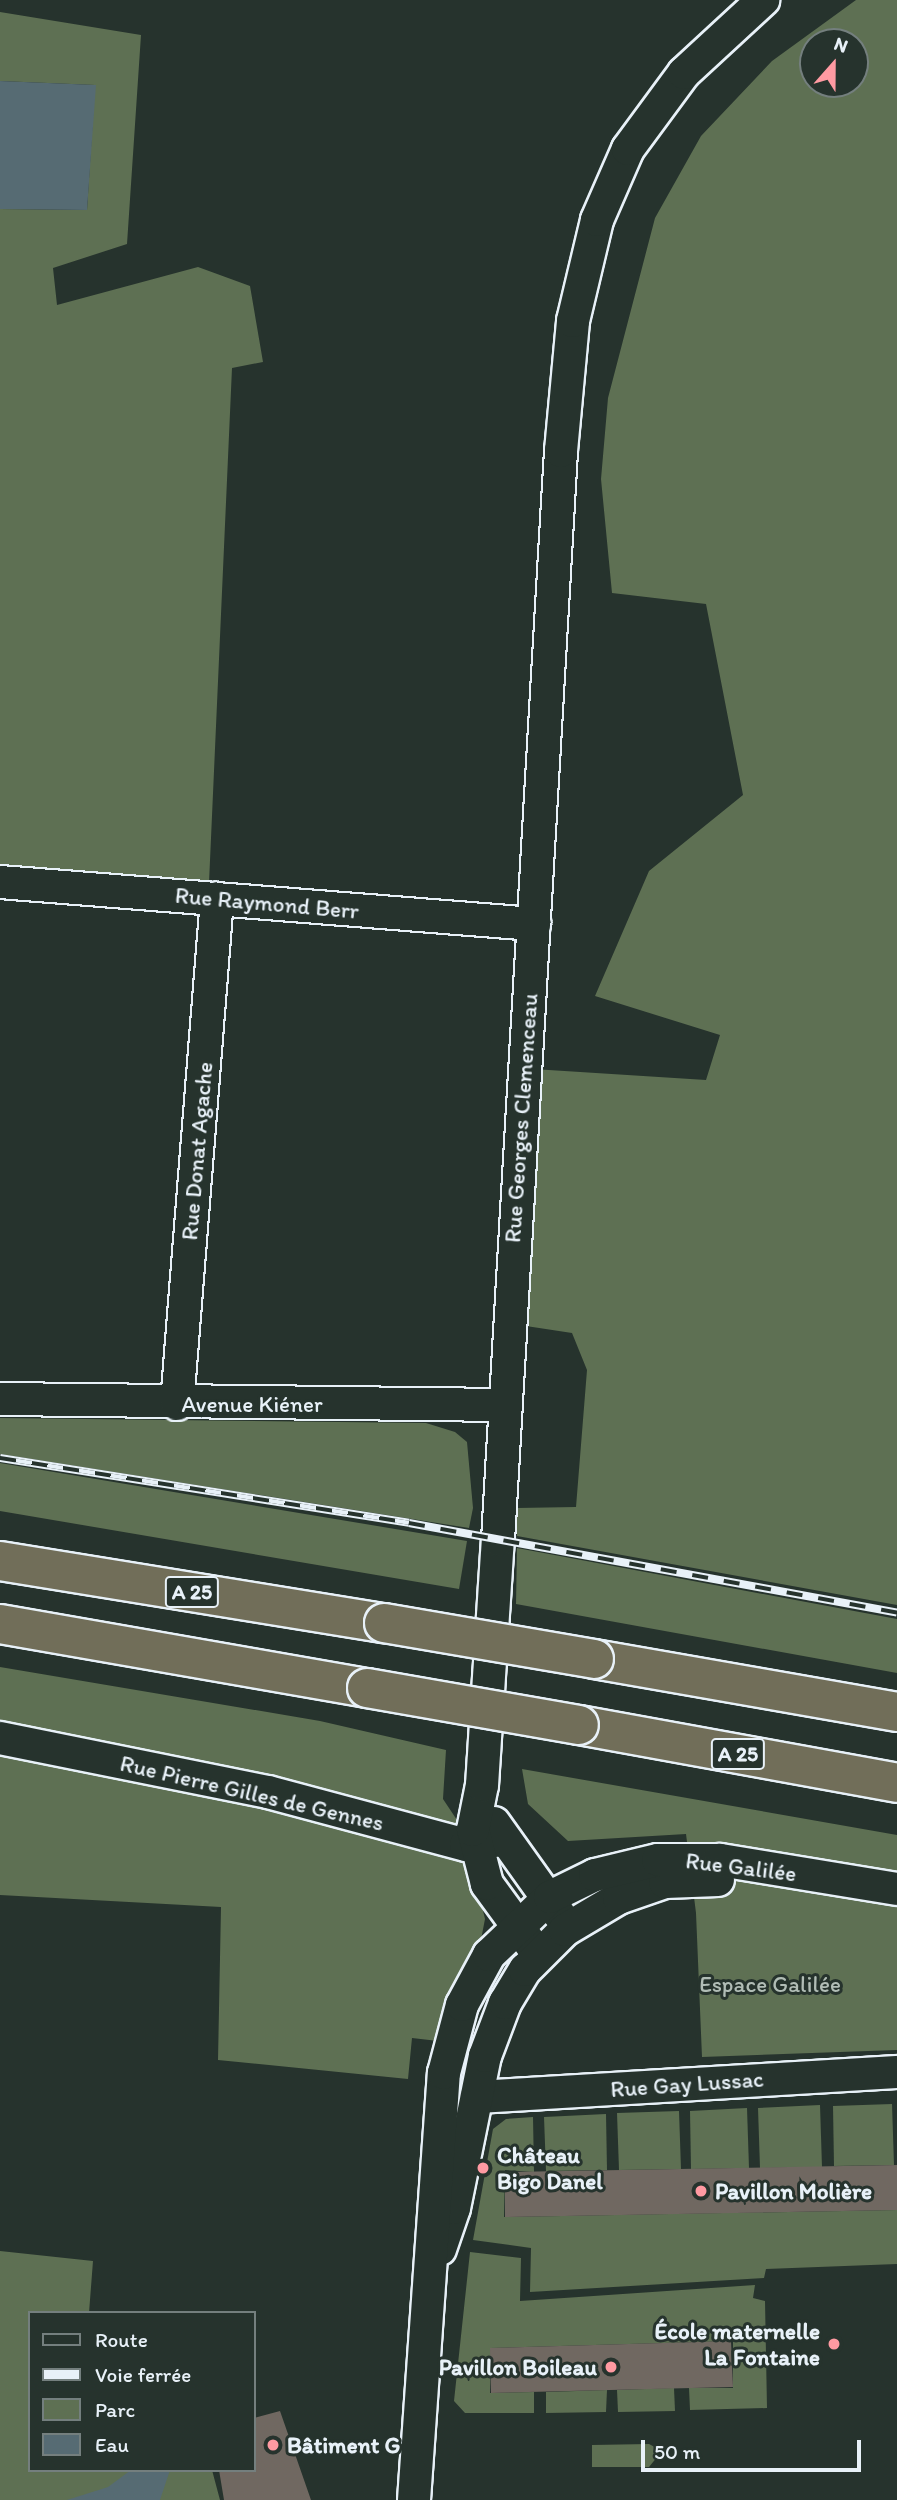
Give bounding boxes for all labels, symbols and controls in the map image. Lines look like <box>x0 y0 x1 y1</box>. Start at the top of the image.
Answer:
north arrow <box>799 28 869 98</box>
text: N <box>831 32 851 58</box>
street label: Rue Raymond Berr <box>174 881 360 925</box>
street label: Rue Georges Clemenceau <box>499 992 543 1244</box>
street label: Rue Donat Agache <box>175 1060 219 1242</box>
street label: Avenue Kiéner <box>181 1390 323 1418</box>
road number: A 25 <box>164 1574 220 1610</box>
road number: A 25 <box>710 1736 766 1772</box>
street label: Rue Pierre Gilles de Gennes <box>117 1749 387 1837</box>
street label: Rue Galilée <box>684 1847 798 1887</box>
park label: Espace Galilée <box>699 1970 841 1998</box>
street label: Rue Gay Lussac <box>610 2065 764 2103</box>
place label: Château Bigo Danel <box>497 2141 604 2195</box>
marker: Château Bigo Danel <box>475 2160 491 2176</box>
place label: Pavillon Molière <box>715 2177 872 2205</box>
marker: Pavillon Molière <box>693 2183 709 2199</box>
legend <box>28 2311 256 2472</box>
place label: École maternelle La Fontaine <box>654 2317 820 2371</box>
text: Route <box>95 2327 148 2352</box>
marker: École maternelle La Fontaine <box>826 2336 842 2352</box>
place label: Pavillon Boileau <box>439 2353 597 2381</box>
marker: Pavillon Boileau <box>603 2359 619 2375</box>
text: Voie ferrée <box>95 2362 191 2387</box>
text: Parc <box>95 2397 135 2422</box>
scale bar <box>645 2426 866 2470</box>
place label: Bâtiment G <box>287 2431 400 2459</box>
text: Eau <box>95 2432 129 2457</box>
marker: Bâtiment G <box>265 2437 281 2453</box>
text: 50 m <box>654 2439 700 2464</box>

